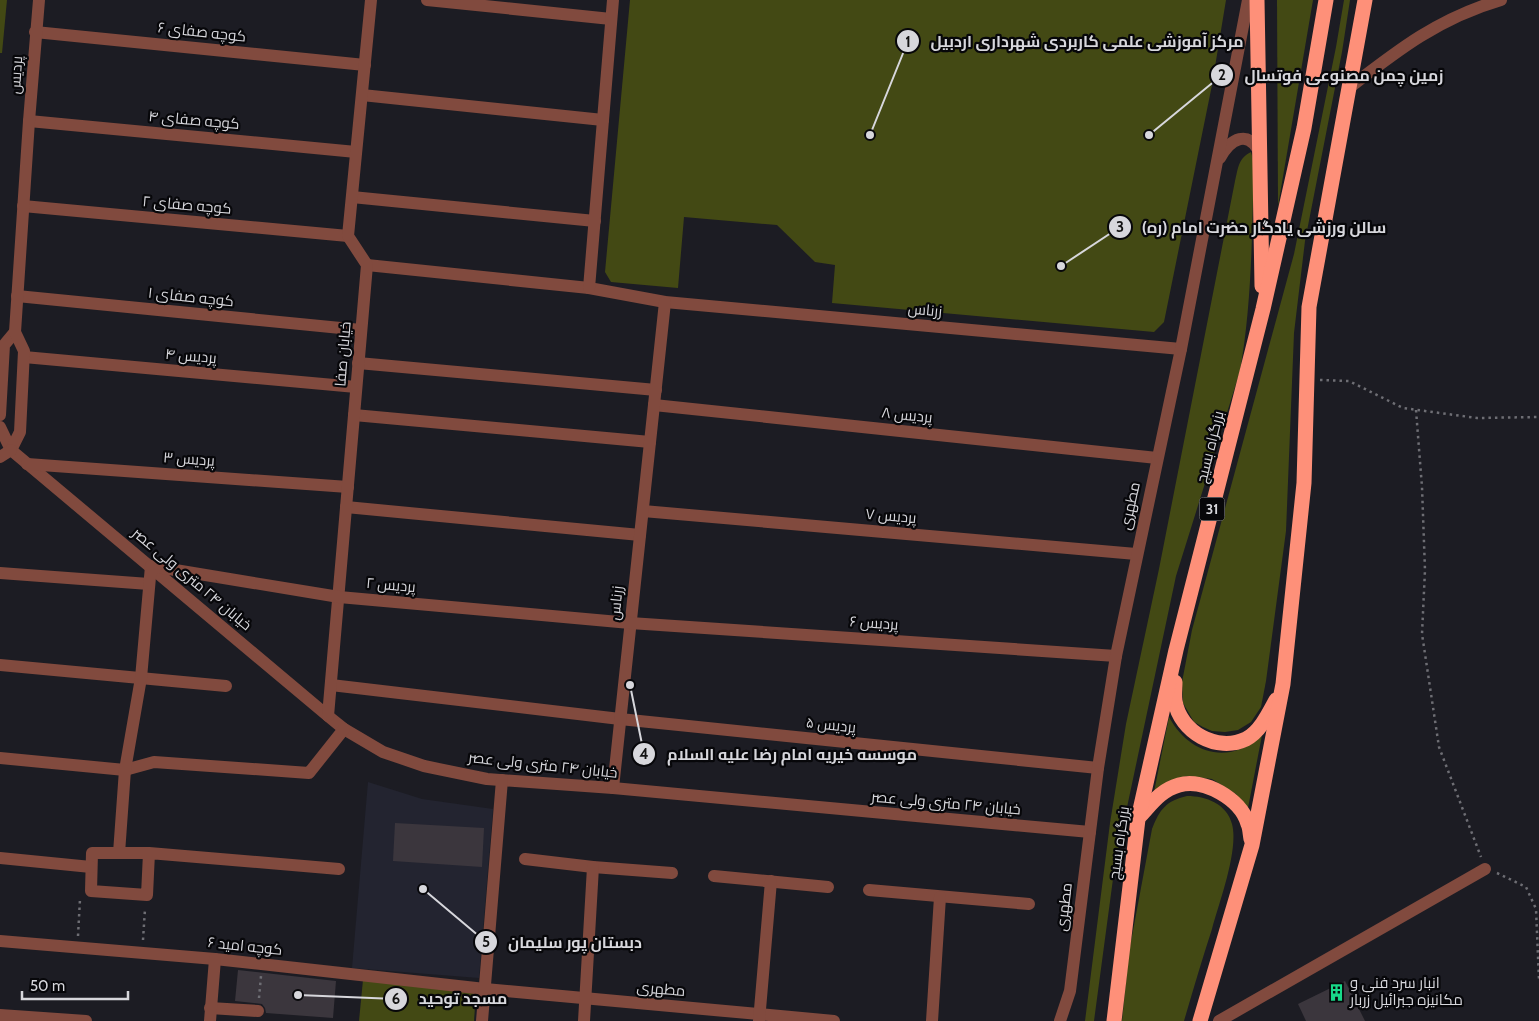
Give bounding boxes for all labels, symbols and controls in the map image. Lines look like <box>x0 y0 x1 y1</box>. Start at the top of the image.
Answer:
street label: کوچه صفای ۶ <box>157 18 247 47</box>
callout: مرکز آموزشی علمی کاربردی شهرداری اردبیل <box>895 26 1253 57</box>
text: مرکز آموزشی علمی کاربردی شهرداری اردبیل <box>930 32 1244 51</box>
text: 1 <box>905 33 911 51</box>
street label: پردیس <box>6 55 27 95</box>
callout: زمین چمن مصنوعی فوتسال <box>1210 60 1453 91</box>
text: 2 <box>1218 66 1226 84</box>
text: زمین چمن مصنوعی فوتسال <box>1245 66 1443 87</box>
street label: کوچه صفای ۴ <box>148 107 240 134</box>
street label: کوچه صفای ۲ <box>142 192 232 219</box>
callout: سالن ورزشی یادگار حضرت امام (ره) <box>1107 212 1397 243</box>
text: 3 <box>1116 218 1124 236</box>
text: سالن ورزشی یادگار حضرت امام (ره) <box>1142 218 1386 239</box>
street label: کوچه صفای ۱ <box>147 284 235 311</box>
street label: زرناس <box>907 300 943 321</box>
street label: خیابان صفا <box>331 321 356 387</box>
street label: پردیس ۴ <box>164 345 218 368</box>
street label: پردیس ۸ <box>880 403 933 428</box>
street label: بزرگراه بسیج <box>1192 409 1230 486</box>
street label: پردیس ۳ <box>162 448 216 471</box>
street label: مطهری <box>1116 480 1145 532</box>
road number: 31 <box>1200 498 1224 520</box>
street label: پردیس ۷ <box>865 505 917 528</box>
street label: خیابان ۲۴ متری ولی عصر <box>127 523 255 635</box>
street label: پردیس ۲ <box>365 574 417 597</box>
street label: زرناس <box>605 585 628 621</box>
street label: پردیس ۶ <box>849 612 899 635</box>
street label: پردیس ۵ <box>805 713 857 738</box>
callout: موسسه خیریه امام رضا علیه السلام <box>632 739 927 770</box>
text: 4 <box>639 745 649 763</box>
text: موسسه خیریه امام رضا علیه السلام <box>667 745 917 766</box>
street label: خیابان ۲۴ متری ولی عصر <box>466 748 619 783</box>
street label: خیابان ۲۴ متری ولی عصر <box>869 787 1022 820</box>
street label: بزرگراه بسیج <box>1105 805 1135 881</box>
street label: مطهری <box>1052 882 1077 932</box>
callout: دبستان پور سلیمان <box>473 927 652 958</box>
street label: کوچه امید ۶ <box>207 933 283 960</box>
text: 5 <box>482 933 490 951</box>
text: دبستان پور سلیمان <box>508 933 642 954</box>
scale bar <box>22 968 129 1000</box>
place label: انبار سرد فنی و مکانیزه جبرائیل زربار <box>1349 974 1463 1010</box>
text: 50 m <box>30 977 65 995</box>
street label: مطهری <box>636 978 686 1001</box>
building icon: انبار سرد فنی و مکانیزه جبرائیل زربار <box>1326 982 1346 1002</box>
callout: مسجد توحید <box>384 983 517 1014</box>
text: مسجد توحید <box>419 989 507 1008</box>
text: 6 <box>392 990 400 1008</box>

